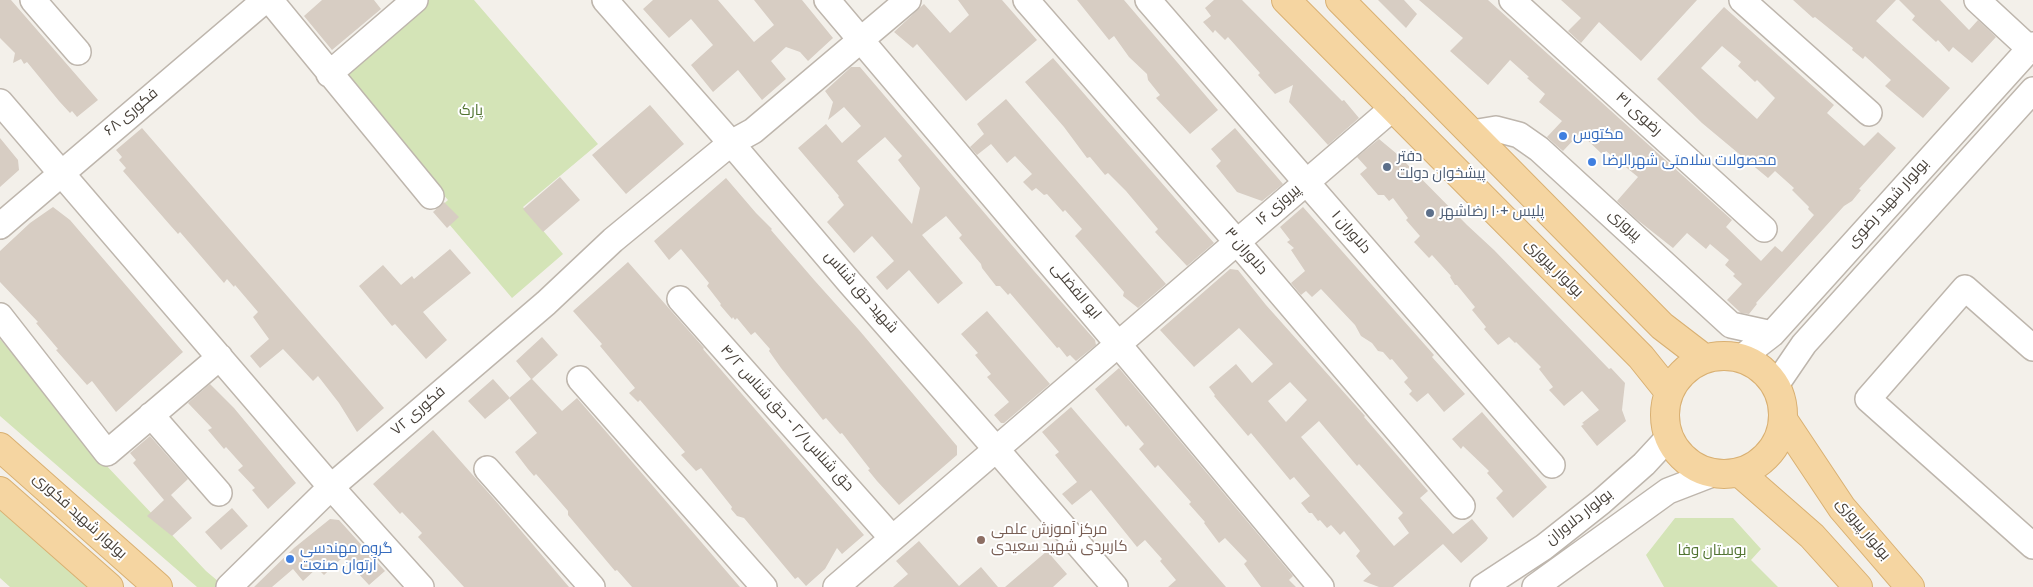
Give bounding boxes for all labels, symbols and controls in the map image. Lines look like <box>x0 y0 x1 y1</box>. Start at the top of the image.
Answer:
street label: فکوری ۶۸ <box>101 85 163 141</box>
street label: رضوی ۴۱ <box>1611 89 1665 141</box>
park label: پارک <box>459 103 483 121</box>
place label: مکتوس <box>1573 127 1624 145</box>
marker: مکتوس <box>1557 130 1569 142</box>
place label: دفتر پیشخوان دولت <box>1397 149 1485 184</box>
place label: محصولات سلامتی شهرالرضا <box>1602 153 1777 171</box>
marker: محصولات سلامتی شهرالرضا <box>1586 156 1598 168</box>
street label: بولوار شهید رضوی <box>1844 156 1934 252</box>
marker: دفتر پیشخوان دولت <box>1381 161 1393 173</box>
street label: پیروزی ۱۶ <box>1253 182 1305 230</box>
place label: پلیس +۱۰ رضاشهر <box>1440 204 1544 222</box>
street label: پیروزی <box>1604 206 1644 246</box>
marker: پلیس +۱۰ رضاشهر <box>1424 207 1436 219</box>
street label: دلاوران ۱ <box>1326 208 1374 258</box>
street label: دلاوران ۳ <box>1220 225 1270 279</box>
street label: بولوار پیروزی <box>1520 236 1586 302</box>
street label: شهید حق شناس <box>819 248 901 338</box>
street label: ابو الفضلی <box>1046 260 1104 324</box>
street label: حق شناس۲/۱ - حق شناس ۴/۲ <box>715 342 857 496</box>
street label: فکوری ۷۲ <box>388 384 450 440</box>
street label: بولوار شهید فکوری <box>28 470 130 564</box>
street label: بولوار دلاوران <box>1543 486 1617 550</box>
street label: بولوار پیروزی <box>1831 495 1893 565</box>
place label: مرکز آموزش علمی کاربردی شهید سعیدی <box>991 522 1128 557</box>
marker: مرکز آموزش علمی کاربردی شهید سعیدی <box>975 534 987 546</box>
place label: گروه مهندسی آرتوان صنعت <box>300 541 393 576</box>
park label: بوستان وفا <box>1677 543 1747 561</box>
marker: گروه مهندسی آرتوان صنعت <box>284 553 296 565</box>

